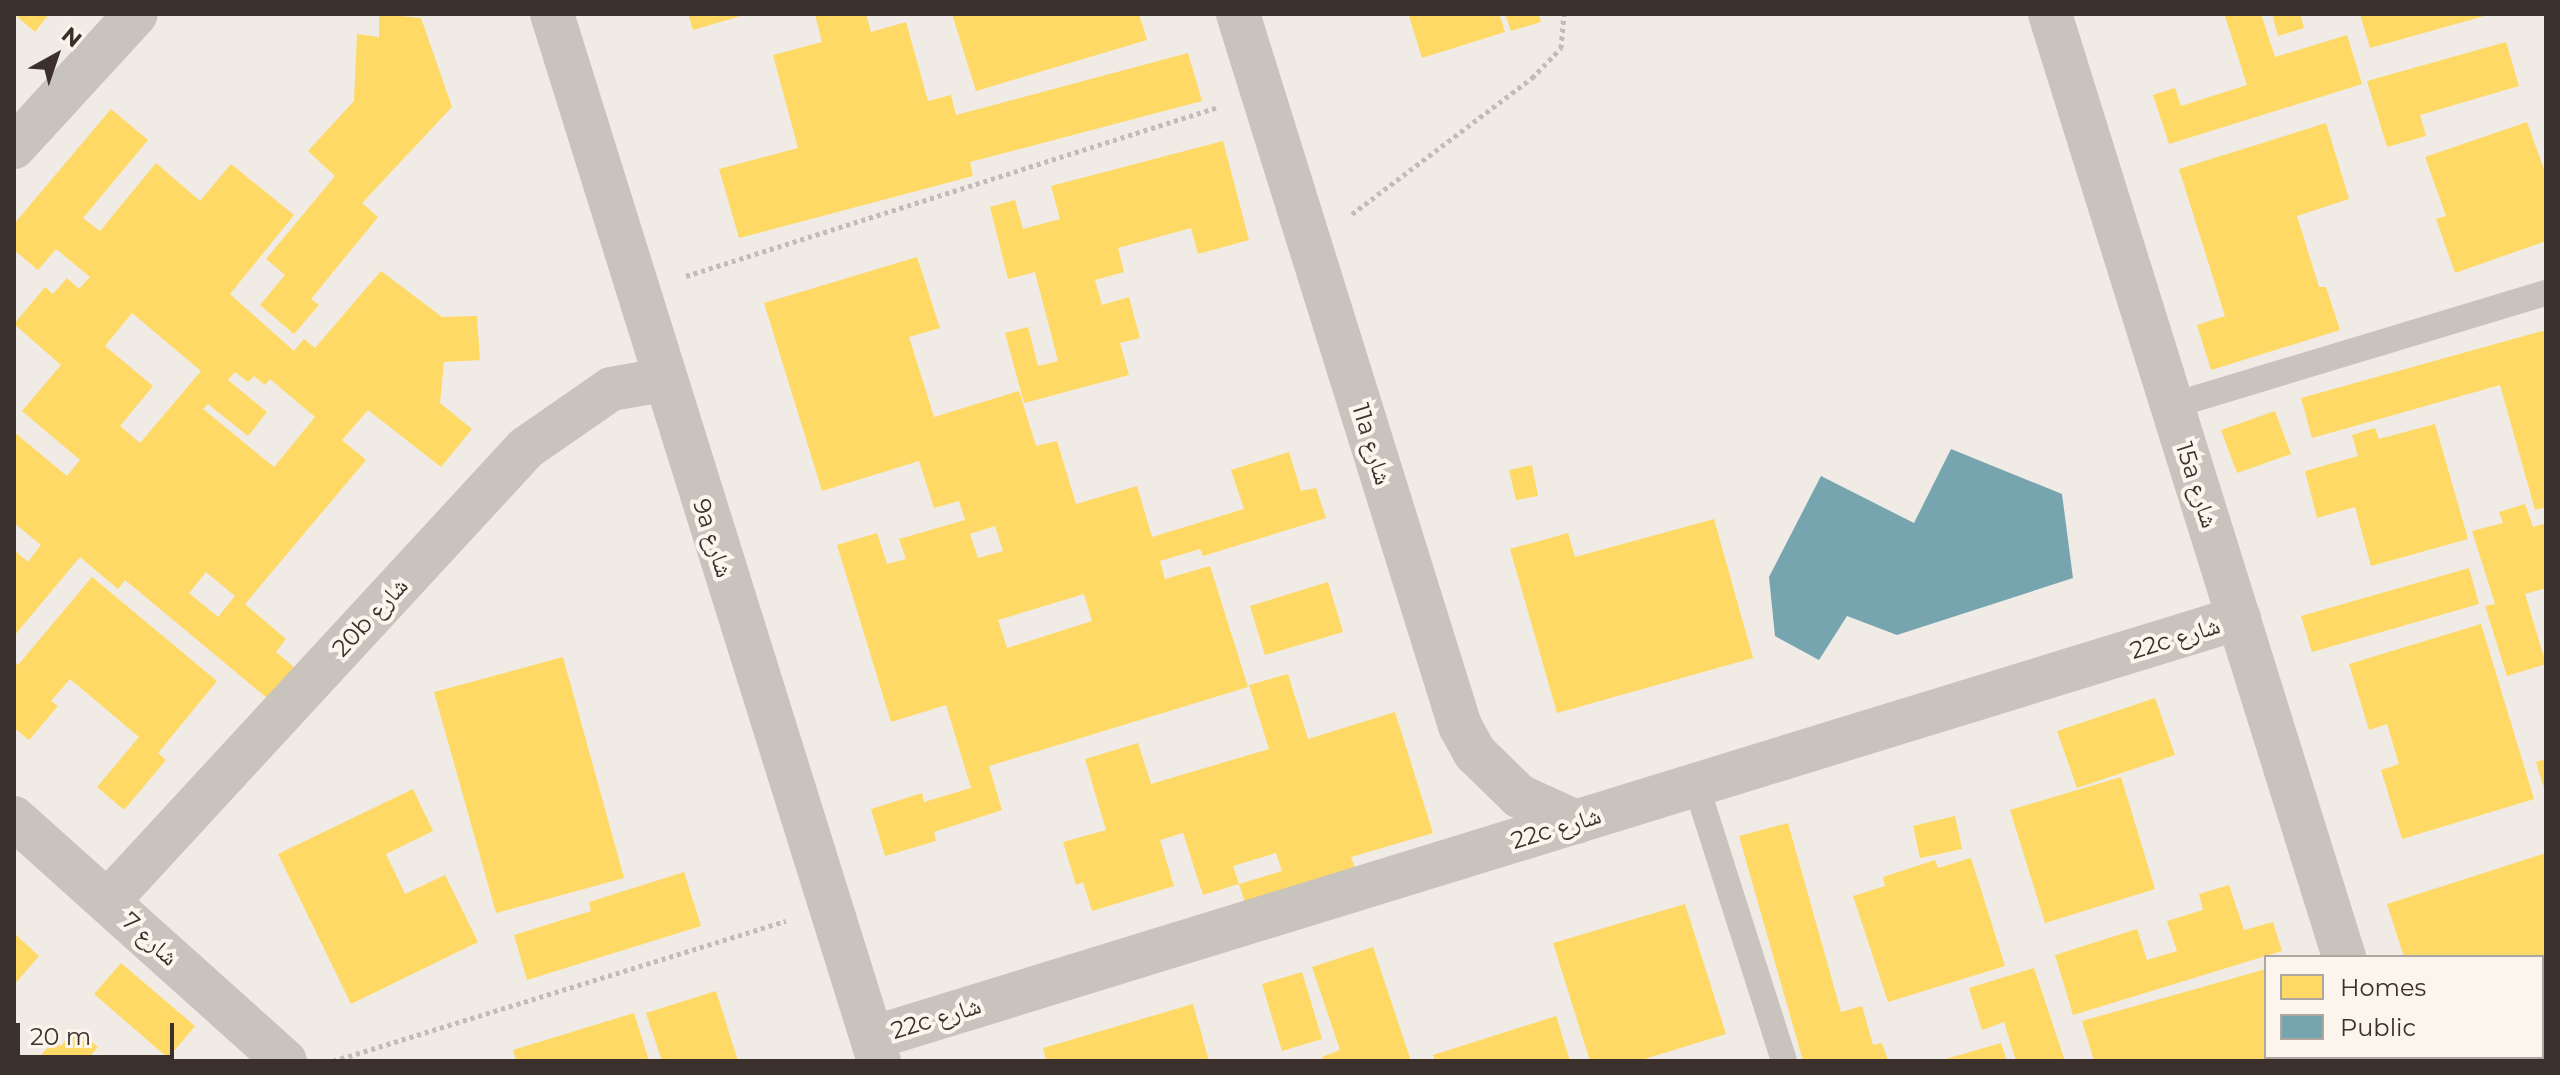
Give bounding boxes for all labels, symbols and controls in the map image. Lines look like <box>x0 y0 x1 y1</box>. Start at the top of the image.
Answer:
north arrow <box>16 16 96 96</box>
text: N <box>56 21 87 53</box>
street label: 11a شارع <box>1346 400 1398 488</box>
street label: 15a شارع <box>2170 439 2224 531</box>
street label: 9a شارع <box>687 495 739 581</box>
street label: 20b شارع <box>326 571 414 663</box>
street label: 22c شارع <box>2127 611 2223 665</box>
street label: 22c شارع <box>1508 801 1604 855</box>
street label: شارع 7 <box>116 906 184 972</box>
legend <box>2264 955 2544 1059</box>
text: Homes <box>2340 973 2426 1002</box>
street label: 22c شارع <box>888 991 984 1045</box>
scale bar <box>20 1007 178 1057</box>
text: Public <box>2340 1013 2416 1042</box>
text: 20 m <box>30 1022 91 1051</box>

